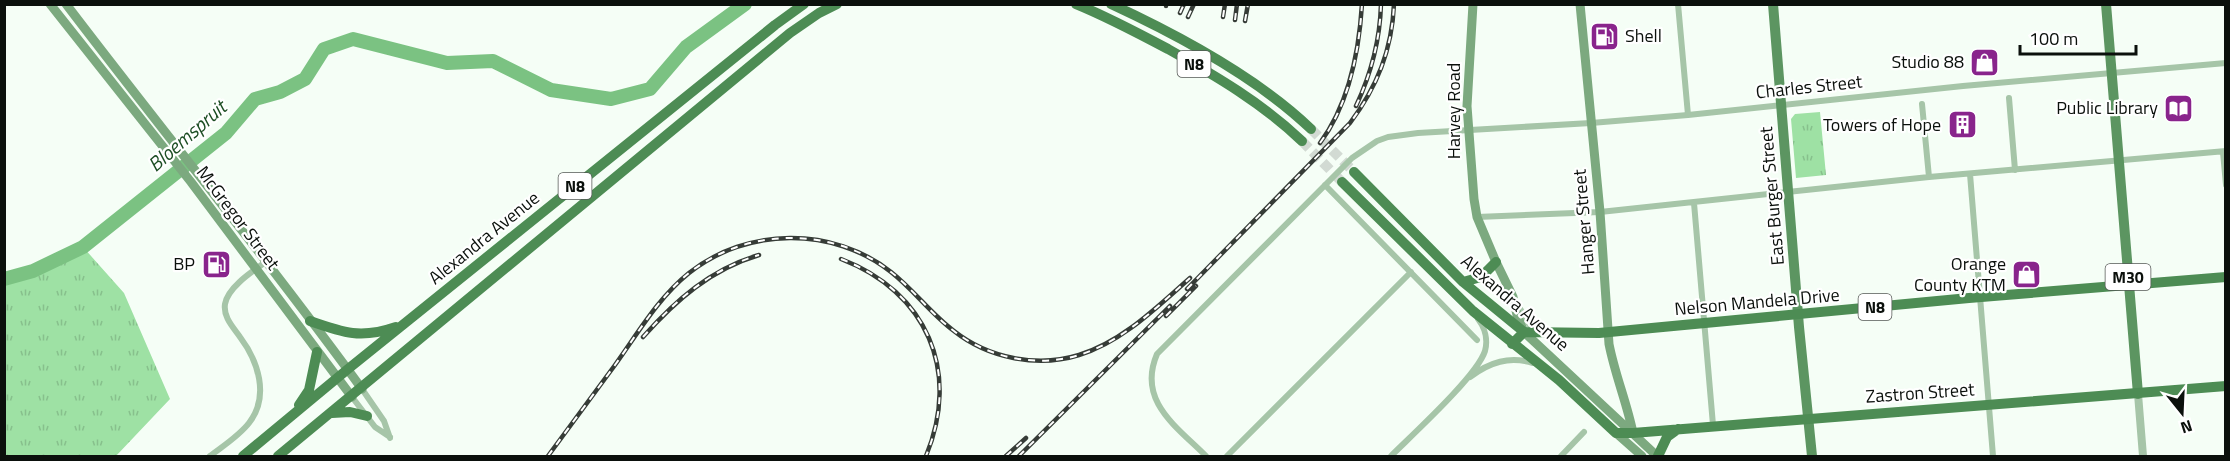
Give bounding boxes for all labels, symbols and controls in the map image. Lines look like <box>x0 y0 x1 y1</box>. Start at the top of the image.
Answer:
scale bar <box>2020 18 2136 56</box>
fuel station icon: Shell <box>1588 20 1620 52</box>
place label: Shell <box>1625 22 1662 49</box>
text: 100 m <box>2029 25 2078 52</box>
shop icon: Studio 88 <box>1969 46 2001 78</box>
place label: Studio 88 <box>1891 48 1964 75</box>
road number: N8 <box>1178 51 1210 77</box>
street label: Harvey Road <box>1440 63 1467 159</box>
street label: Charles Street <box>1754 67 1864 106</box>
water label: Bloemspruit <box>140 91 235 179</box>
library icon: Public Library <box>2163 92 2195 124</box>
place label: Public Library <box>2056 94 2158 121</box>
building icon: Towers of Hope <box>1946 109 1978 141</box>
place label: Towers of Hope <box>1823 111 1941 138</box>
street label: East Burger Street <box>1752 125 1791 267</box>
street label: McGregor Street <box>190 160 287 276</box>
street label: Hanger Street <box>1565 168 1602 276</box>
road number: N8 <box>558 173 592 199</box>
street label: Alexandra Avenue <box>422 184 545 291</box>
fuel station icon: BP <box>200 248 232 280</box>
street label: Alexandra Avenue <box>1455 248 1575 357</box>
place label: BP <box>173 250 195 277</box>
place label: Orange County KTM <box>1914 250 2006 298</box>
shop icon: Orange County KTM <box>2011 258 2043 290</box>
road number: M30 <box>2106 264 2150 290</box>
street label: Nelson Mandela Drive <box>1673 281 1841 322</box>
road number: N8 <box>1858 294 1892 320</box>
street label: Zastron Street <box>1865 375 1976 410</box>
north arrow <box>2152 383 2212 443</box>
text: N <box>2178 414 2196 440</box>

